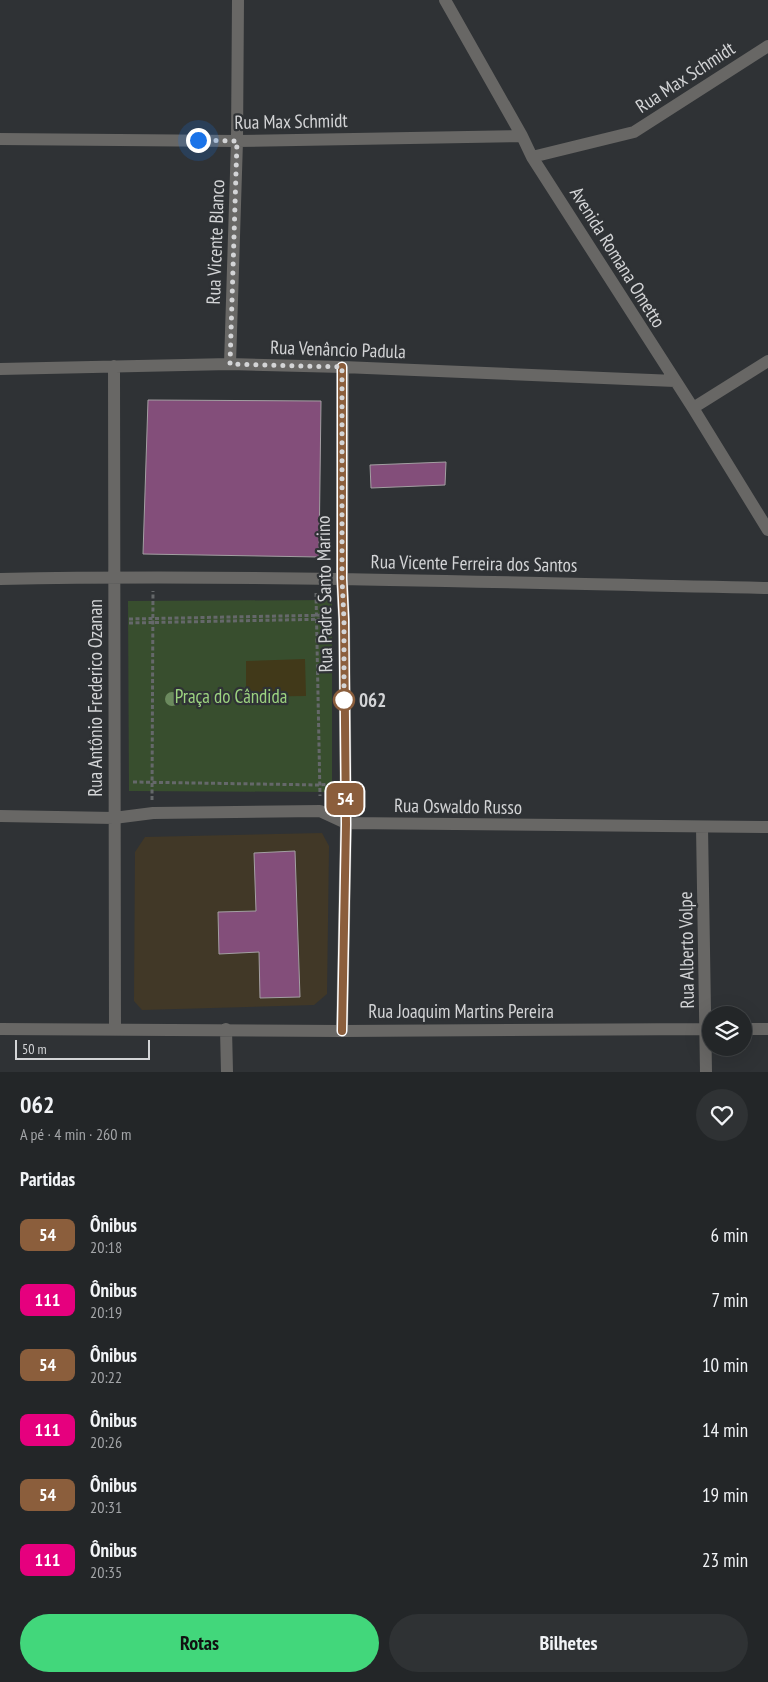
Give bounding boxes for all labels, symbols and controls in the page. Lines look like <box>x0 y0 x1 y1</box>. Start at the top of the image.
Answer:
street label: Rua Max Schmidt <box>631 36 740 118</box>
street label: Rua Max Schmidt <box>234 108 349 134</box>
your location <box>186 128 211 153</box>
street label: Rua Vicente Blanco <box>201 179 229 305</box>
street label: Avenida Romana Ometto <box>565 182 671 332</box>
street label: Rua Venâncio Padula <box>270 335 406 363</box>
street label: Rua Padre Santo Marino <box>311 515 337 673</box>
street label: Rua Vicente Ferreira dos Santos <box>371 549 577 577</box>
street label: Rua Antônio Frederico Ozanan <box>83 599 107 797</box>
park label: Praça do Cândida <box>175 684 287 708</box>
place label: 062 <box>359 688 386 712</box>
marker: 062 <box>333 689 355 711</box>
line badge: 54 <box>322 783 368 815</box>
text: 54 <box>336 787 354 810</box>
street label: Rua Oswaldo Russo <box>394 793 522 819</box>
street label: Rua Alberto Volpe <box>673 891 699 1009</box>
street label: Rua Joaquim Martins Pereira <box>368 999 554 1023</box>
map controls <box>702 1006 752 1056</box>
button: layers <box>702 1006 752 1056</box>
scale bar <box>15 1037 150 1060</box>
text: 50 m <box>22 1040 47 1058</box>
text: 062 <box>20 1089 54 1120</box>
button: heart <box>696 1089 748 1141</box>
text: A pé · 4 min · 260 m <box>20 1124 131 1144</box>
text: Partidas <box>20 1167 75 1191</box>
text: Ônibus <box>90 1213 137 1237</box>
text: 54 <box>39 1223 56 1246</box>
text: 6 min <box>711 1223 748 1247</box>
text: 20:18 <box>90 1237 122 1257</box>
text: Ônibus <box>90 1278 137 1302</box>
text: 111 <box>35 1288 60 1311</box>
text: 7 min <box>711 1288 748 1312</box>
text: 20:19 <box>90 1302 122 1322</box>
text: Ônibus <box>90 1343 137 1367</box>
text: 54 <box>39 1353 56 1376</box>
text: 10 min <box>702 1353 748 1377</box>
text: 20:22 <box>90 1367 122 1387</box>
text: Ônibus <box>90 1408 137 1432</box>
text: 111 <box>35 1418 60 1441</box>
text: 14 min <box>702 1418 748 1442</box>
text: 20:26 <box>90 1432 122 1452</box>
text: Ônibus <box>90 1473 137 1497</box>
text: 54 <box>39 1483 56 1506</box>
text: 19 min <box>702 1483 748 1507</box>
text: 20:31 <box>90 1497 122 1517</box>
text: Ônibus <box>90 1538 137 1562</box>
text: 111 <box>35 1548 60 1571</box>
text: 23 min <box>702 1548 748 1572</box>
text: 20:35 <box>90 1562 122 1582</box>
button: Rotas <box>20 1614 379 1672</box>
button: Bilhetes <box>389 1614 748 1672</box>

